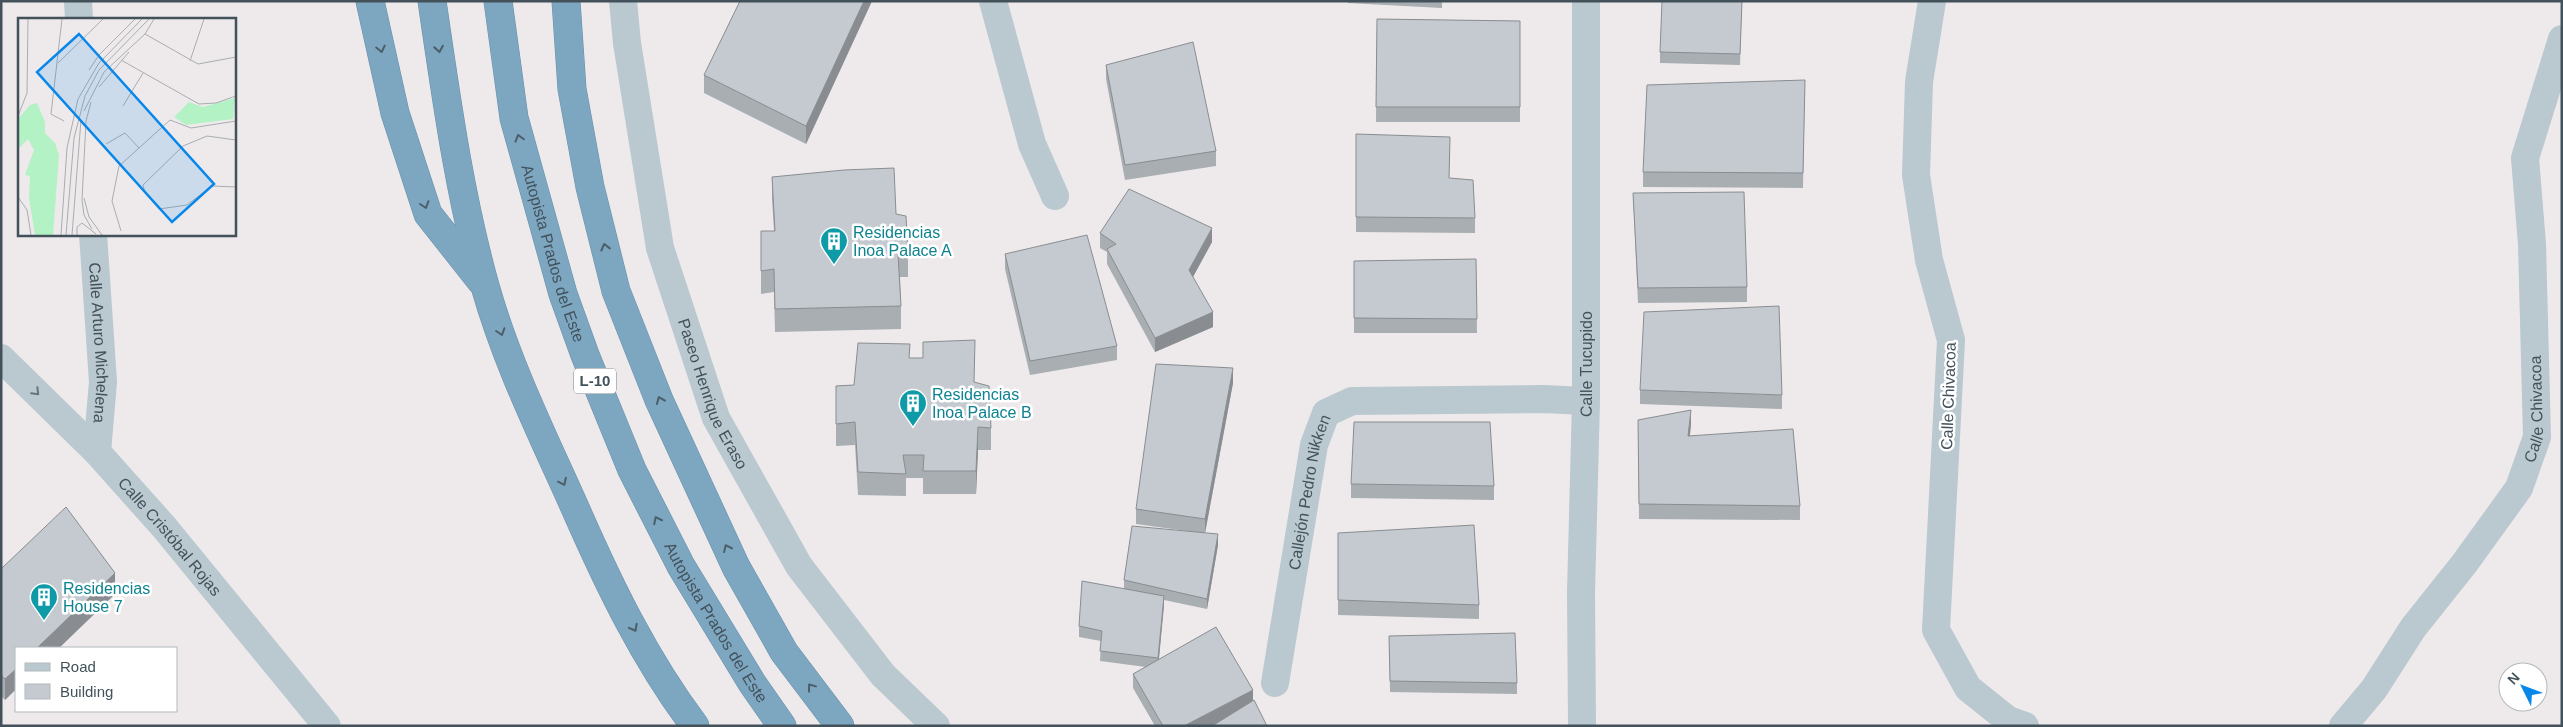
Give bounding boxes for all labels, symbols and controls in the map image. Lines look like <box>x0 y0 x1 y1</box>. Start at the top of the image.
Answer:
inset map <box>18 18 235 235</box>
one-way arrow <box>375 44 385 53</box>
one-way arrow <box>434 45 444 54</box>
one-way arrow <box>514 133 525 142</box>
street label: Autopista Prados del Este <box>518 163 588 344</box>
one-way arrow <box>419 200 429 209</box>
place label: Residencias Inoa Palace A <box>853 224 952 259</box>
building icon: Residencias Inoa Palace A <box>819 226 849 265</box>
one-way arrow <box>600 243 611 252</box>
street label: Calle Arturo Michelena <box>86 262 111 424</box>
street label: Calle Tucupido <box>1578 311 1595 417</box>
street label: Paseo Henrique Eraso <box>675 316 751 472</box>
one-way arrow <box>495 327 505 336</box>
street label: Calle Chivacoa <box>1938 342 1959 450</box>
street label: Calle Chivacoa <box>2521 355 2546 465</box>
road number: L-10 <box>574 368 616 394</box>
one-way arrow <box>30 386 39 395</box>
place label: Residencias Inoa Palace B <box>932 386 1032 421</box>
building icon: Residencias Inoa Palace B <box>898 388 928 427</box>
one-way arrow <box>655 396 666 405</box>
street label: Callejón Pedro Nikken <box>1286 412 1334 571</box>
street label: Calle Cristóbal Rojas <box>115 474 225 599</box>
one-way arrow <box>557 477 567 486</box>
one-way arrow <box>653 516 663 525</box>
street label: Autopista Prados del Este <box>661 539 771 706</box>
one-way arrow <box>723 544 734 553</box>
place label: Residencias House 7 <box>63 580 150 615</box>
building icon: Residencias House 7 <box>29 582 59 621</box>
one-way arrow <box>628 623 638 632</box>
legend <box>15 647 178 712</box>
text: Road <box>60 658 96 675</box>
north arrow <box>2498 662 2548 712</box>
text: N <box>2504 669 2523 687</box>
text: Building <box>60 683 113 700</box>
one-way arrow <box>808 684 816 693</box>

